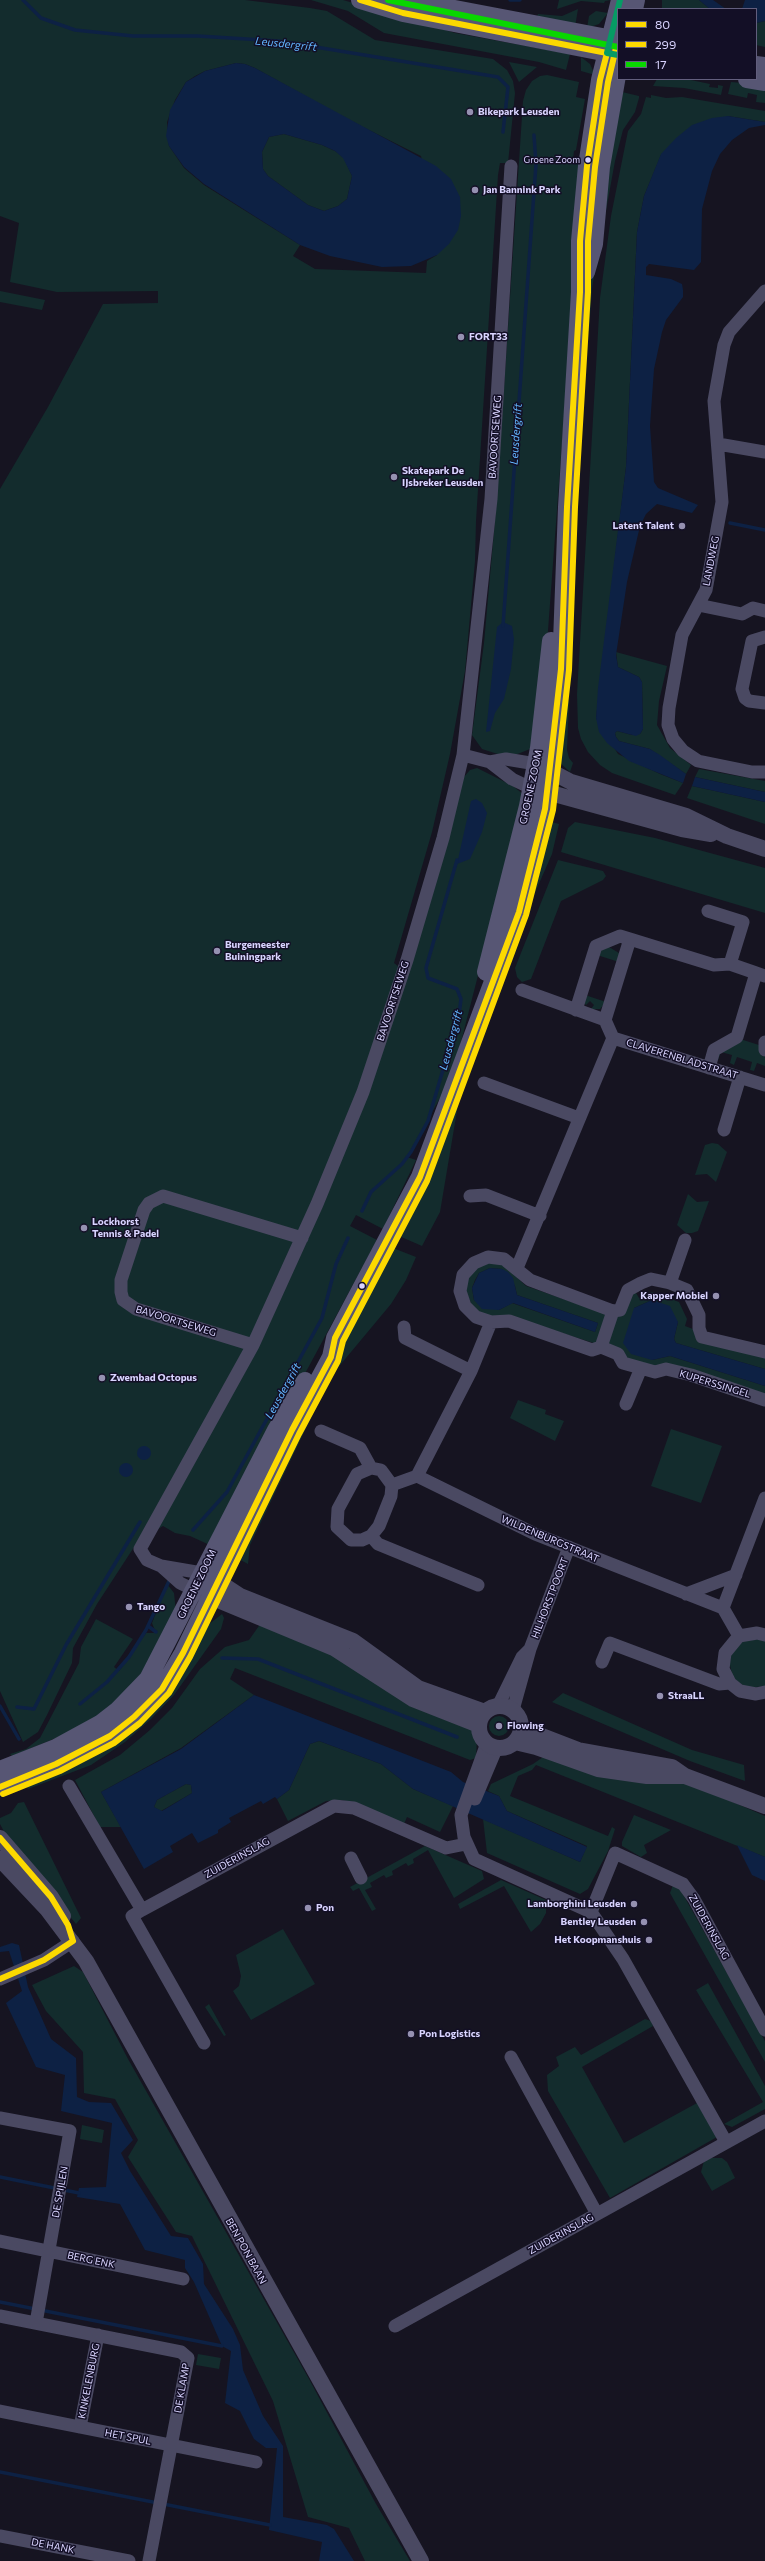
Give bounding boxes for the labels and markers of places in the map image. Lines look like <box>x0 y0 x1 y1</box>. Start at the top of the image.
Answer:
place label: Bikepark Leusden <box>478 106 559 118</box>
marker: Bikepark Leusden <box>465 107 475 117</box>
place label: Groene Zoom <box>524 155 580 165</box>
marker: Groene Zoom <box>583 155 593 165</box>
place label: Jan Bannink Park <box>483 184 560 196</box>
marker: Jan Bannink Park <box>470 185 480 195</box>
place label: FORT33 <box>469 331 508 343</box>
marker: FORT33 <box>456 332 466 342</box>
place label: Skatepark De IJsbreker Leusden <box>402 465 483 488</box>
marker: Skatepark De IJsbreker Leusden <box>389 472 399 482</box>
place label: Latent Talent <box>613 520 674 532</box>
marker: Latent Talent <box>677 521 687 531</box>
place label: Burgemeester Buiningpark <box>225 939 290 962</box>
marker: Burgemeester Buiningpark <box>212 946 222 956</box>
place label: Lockhorst Tennis & Padel <box>92 1216 159 1240</box>
marker: Lockhorst Tennis & Padel <box>79 1223 89 1233</box>
unlabelled marker <box>357 1281 367 1291</box>
place label: Kapper Mobiel <box>640 1290 708 1302</box>
marker: Kapper Mobiel <box>711 1291 721 1301</box>
place label: Zwembad Octopus <box>110 1372 197 1384</box>
marker: Zwembad Octopus <box>97 1373 107 1383</box>
place label: Tango <box>137 1601 165 1613</box>
marker: Tango <box>124 1602 134 1612</box>
place label: StraaLL <box>668 1690 704 1702</box>
marker: StraaLL <box>655 1691 665 1701</box>
place label: Flowing <box>507 1720 544 1732</box>
marker: Flowing <box>494 1721 504 1731</box>
place label: Lamborghini Leusden <box>527 1898 626 1910</box>
marker: Lamborghini Leusden <box>629 1899 639 1909</box>
place label: Pon <box>316 1902 334 1914</box>
marker: Pon <box>303 1903 313 1913</box>
place label: Bentley Leusden <box>561 1916 636 1928</box>
marker: Bentley Leusden <box>639 1917 649 1927</box>
place label: Het Koopmanshuis <box>554 1934 641 1946</box>
marker: Het Koopmanshuis <box>644 1935 654 1945</box>
place label: Pon Logistics <box>419 2028 480 2040</box>
marker: Pon Logistics <box>406 2029 416 2039</box>

